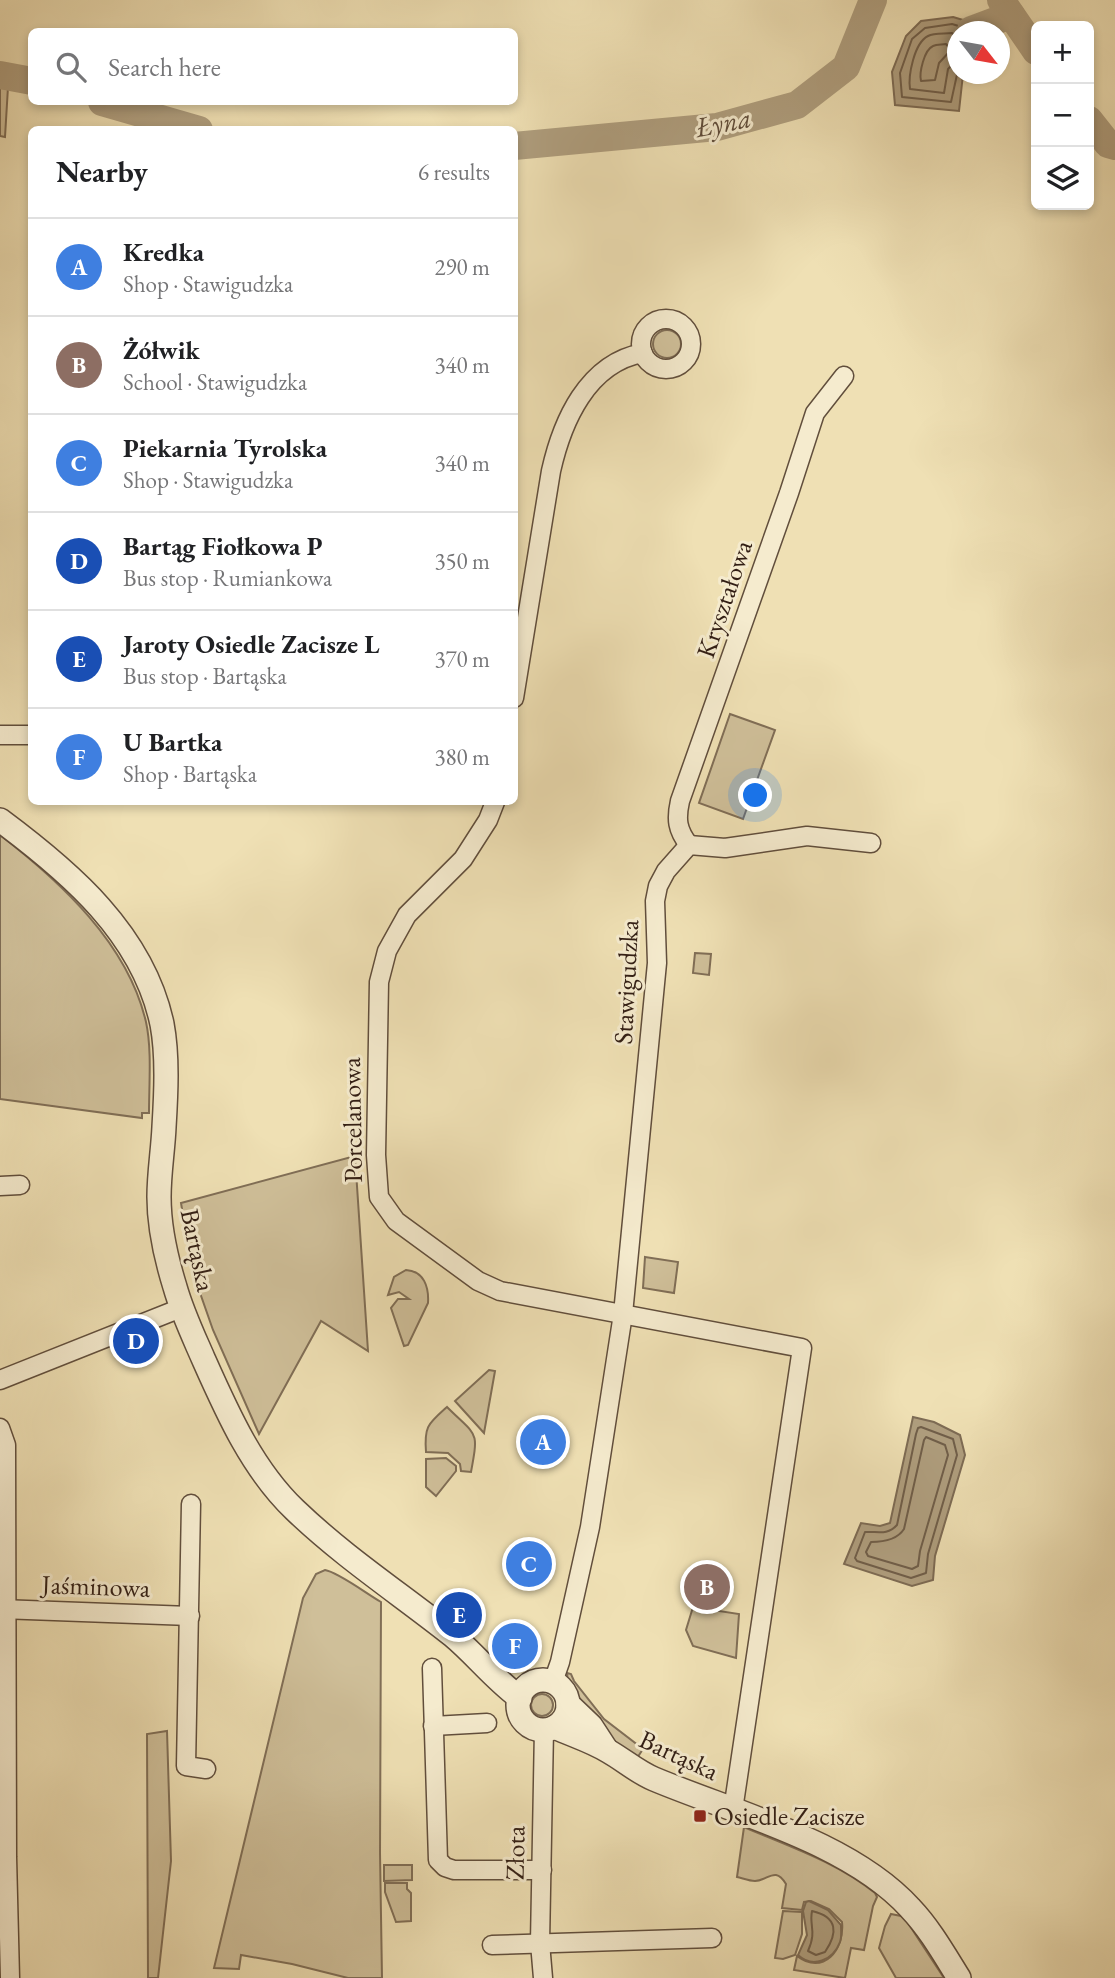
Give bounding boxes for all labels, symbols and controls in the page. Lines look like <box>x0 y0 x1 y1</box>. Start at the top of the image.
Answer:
north arrow <box>947 21 1010 84</box>
map controls <box>1031 21 1094 210</box>
button: + <box>1031 21 1094 84</box>
search box <box>28 28 518 105</box>
icon: search <box>52 48 90 86</box>
text: Search here <box>108 50 221 84</box>
button: − <box>1031 84 1094 147</box>
water label: Łyna <box>691 99 754 145</box>
button: layers <box>1031 147 1094 210</box>
text: Nearby <box>56 152 148 191</box>
text: 6 results <box>418 157 490 187</box>
text: Kredka <box>123 235 204 269</box>
text: A <box>71 252 87 282</box>
text: 290 m <box>434 252 490 282</box>
text: Shop · Stawigudzka <box>123 269 293 299</box>
text: Żółwik <box>123 333 200 367</box>
text: B <box>72 350 86 380</box>
text: 340 m <box>434 350 490 380</box>
text: School · Stawigudzka <box>123 367 307 397</box>
text: Piekarnia Tyrolska <box>123 431 327 465</box>
text: C <box>71 448 87 478</box>
text: 340 m <box>434 448 490 478</box>
text: Shop · Stawigudzka <box>123 465 293 495</box>
text: Bartąg Fiołkowa P <box>123 529 322 563</box>
street label: Kryształowa <box>688 535 760 662</box>
text: D <box>70 546 88 576</box>
text: 350 m <box>434 546 490 576</box>
text: Bus stop · Rumiankowa <box>123 563 332 593</box>
text: Jaroty Osiedle Zacisze L <box>123 627 379 661</box>
text: E <box>72 644 86 674</box>
text: 370 m <box>434 644 490 674</box>
text: Bus stop · Bartąska <box>123 661 287 691</box>
text: U Bartka <box>123 725 222 759</box>
text: F <box>73 742 85 772</box>
text: 380 m <box>434 742 490 772</box>
text: Shop · Bartąska <box>123 759 257 789</box>
your location <box>738 778 772 812</box>
street label: Stawigudzka <box>606 918 646 1045</box>
street label: Porcelanowa <box>334 1056 370 1183</box>
street label: Bartąska <box>173 1205 223 1295</box>
pin: D <box>113 1315 159 1367</box>
pin: A <box>520 1416 566 1468</box>
pin: C <box>506 1538 552 1590</box>
pin: B <box>684 1561 730 1613</box>
street label: Jaśminowa <box>39 1567 151 1605</box>
pin: E <box>436 1589 482 1641</box>
pin: F <box>492 1620 538 1672</box>
street label: Bartąska <box>634 1722 725 1788</box>
place label: Osiedle Zacisze <box>714 1799 865 1833</box>
marker: Osiedle Zacisze <box>692 1808 708 1824</box>
street label: Złota <box>498 1825 532 1880</box>

